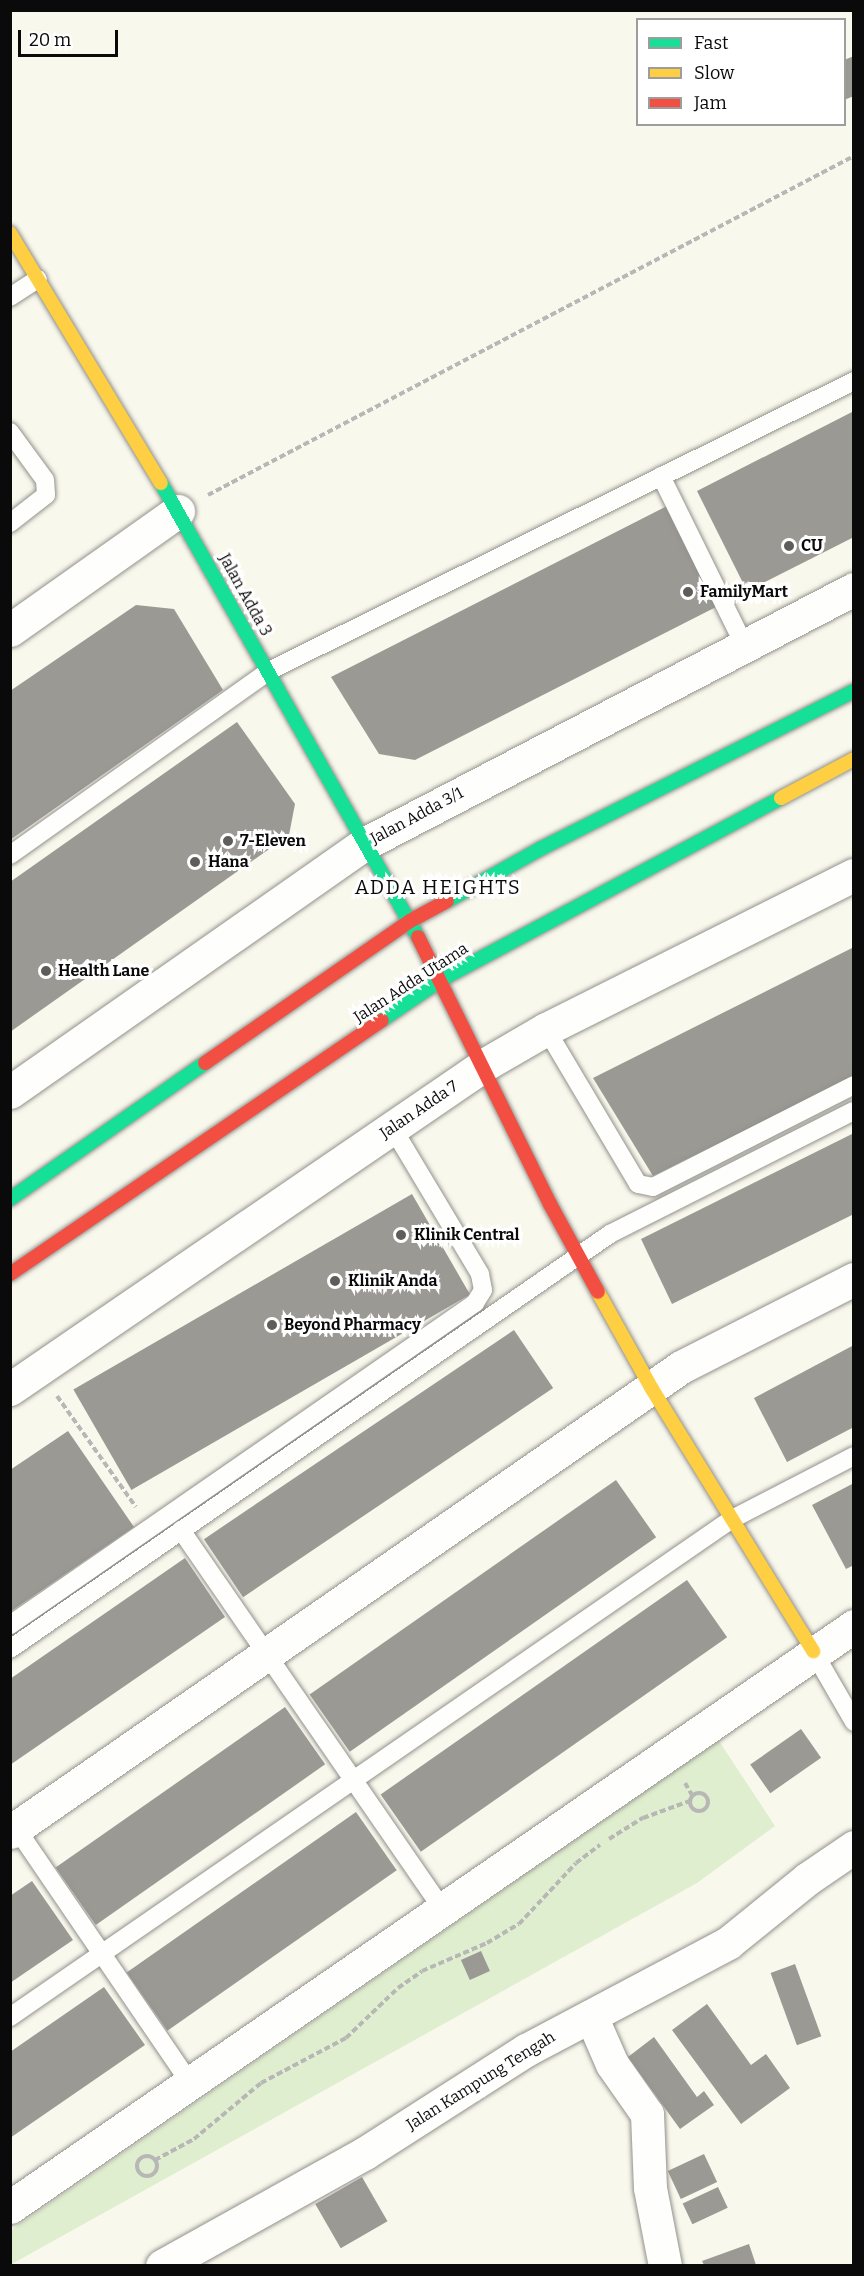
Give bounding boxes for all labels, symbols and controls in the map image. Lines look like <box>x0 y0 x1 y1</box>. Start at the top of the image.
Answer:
scale bar <box>21 18 122 56</box>
legend <box>636 18 846 126</box>
text: 20 m <box>29 29 71 51</box>
text: Fast <box>694 32 729 54</box>
text: Slow <box>694 62 734 84</box>
text: Jam <box>694 92 727 114</box>
place label: CU <box>801 536 823 556</box>
marker: CU <box>782 539 796 553</box>
street label: Jalan Adda 3 <box>215 551 275 639</box>
place label: FamilyMart <box>700 582 788 602</box>
marker: FamilyMart <box>681 585 695 599</box>
street label: Jalan Adda 3/1 <box>367 783 467 849</box>
place label: 7-Eleven <box>240 831 306 851</box>
marker: 7-Eleven <box>221 834 235 848</box>
place label: Hana <box>208 852 249 872</box>
marker: Hana <box>186 853 204 871</box>
district label: ADDA HEIGHTS <box>355 875 521 899</box>
street label: Jalan Adda Utama <box>350 939 472 1027</box>
place label: Health Lane <box>58 961 149 981</box>
marker: Health Lane <box>39 964 53 978</box>
street label: Jalan Adda 7 <box>376 1077 462 1143</box>
place label: Klinik Central <box>414 1225 519 1245</box>
marker: Klinik Central <box>392 1226 410 1244</box>
place label: Klinik Anda <box>348 1271 437 1291</box>
marker: Klinik Anda <box>326 1272 344 1290</box>
place label: Beyond Pharmacy <box>284 1315 421 1335</box>
marker: Beyond Pharmacy <box>265 1318 279 1332</box>
street label: Jalan Kampung Tengah <box>403 2027 559 2135</box>

